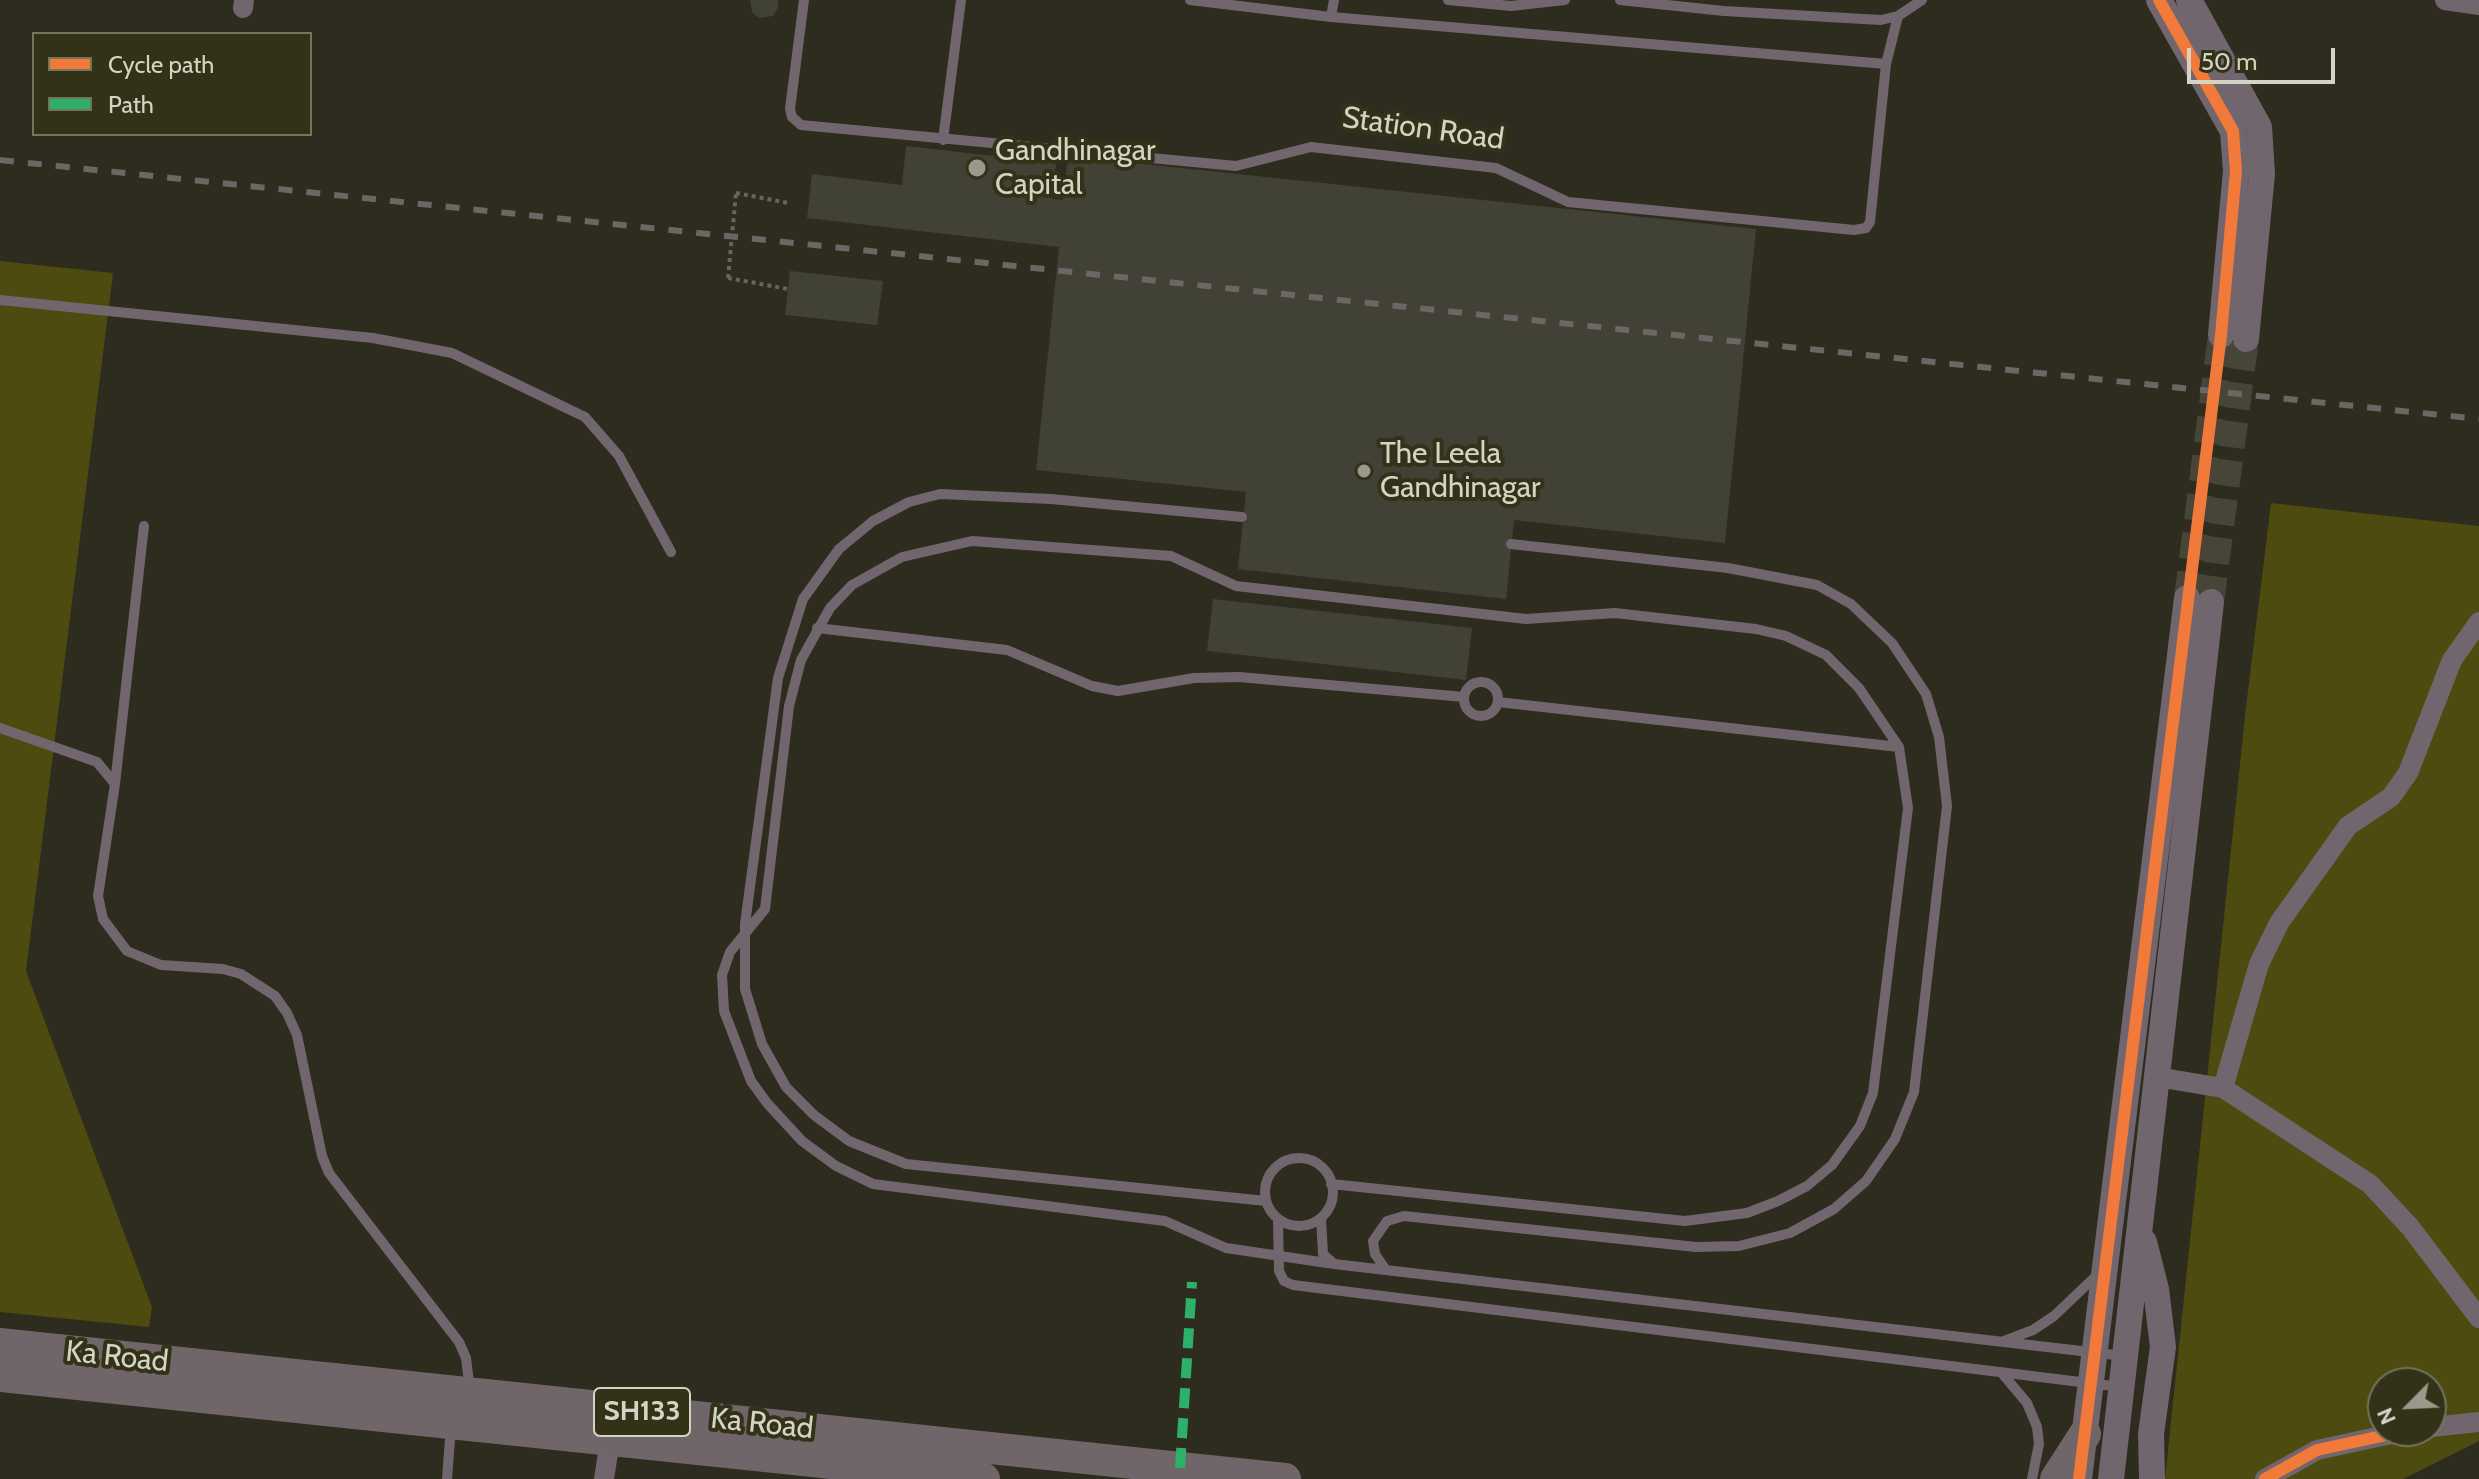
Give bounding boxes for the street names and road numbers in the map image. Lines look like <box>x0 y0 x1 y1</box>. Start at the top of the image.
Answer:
street label: Station Road <box>1340 100 1506 158</box>
street label: Ka Road <box>64 1334 170 1380</box>
road number: SH133 <box>594 1388 690 1436</box>
street label: Ka Road <box>709 1401 815 1447</box>

